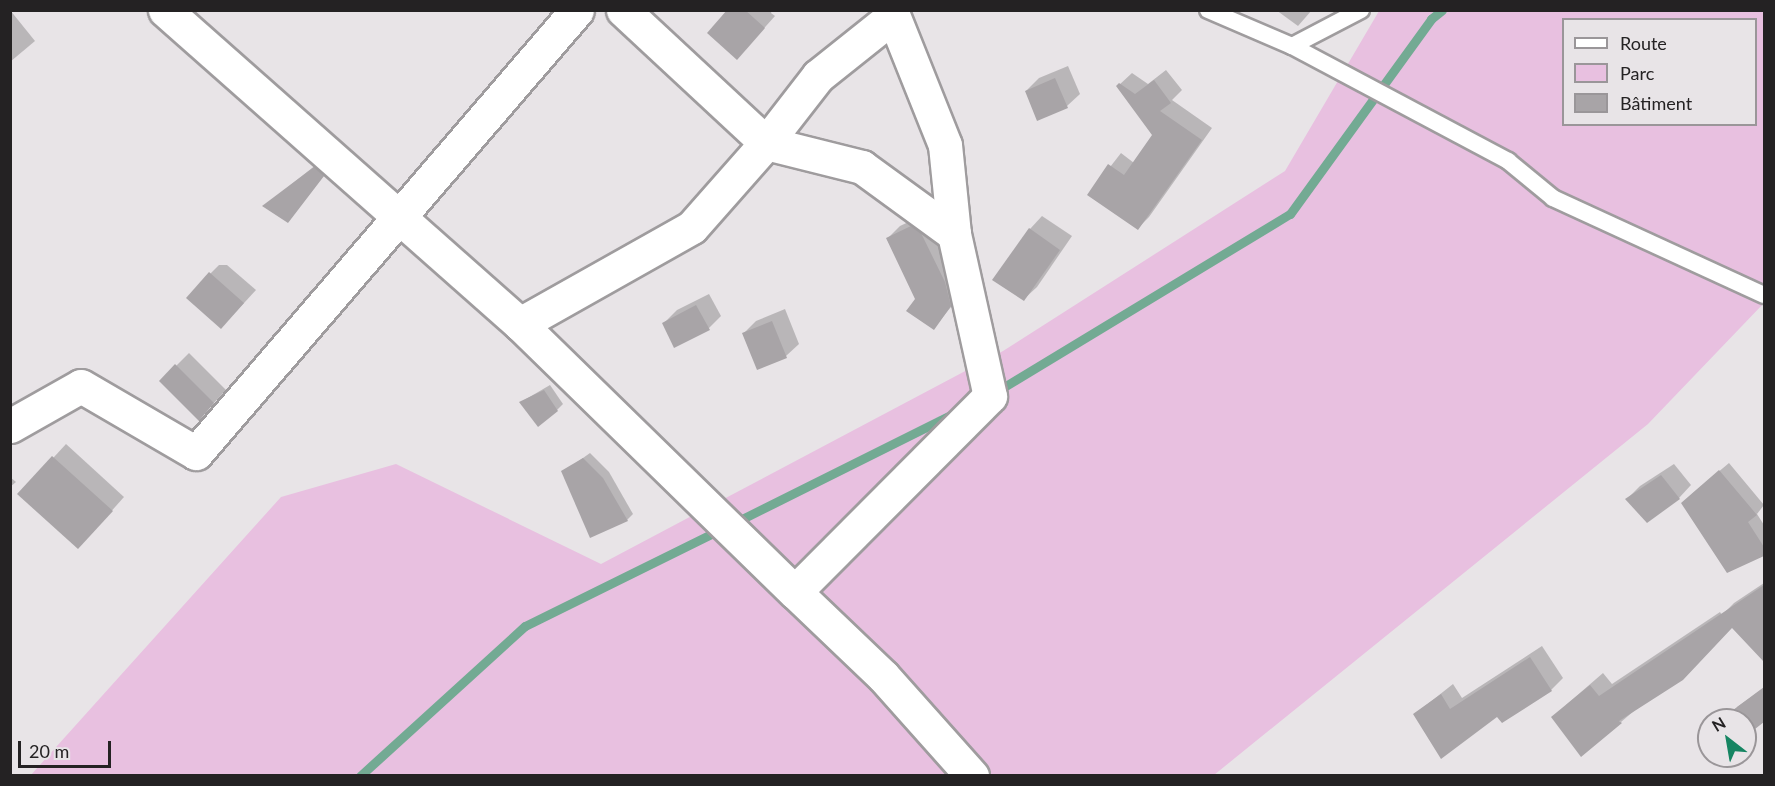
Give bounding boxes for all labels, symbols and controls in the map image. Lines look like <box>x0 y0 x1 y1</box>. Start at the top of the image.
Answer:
legend <box>1562 18 1757 126</box>
text: Route <box>1620 32 1667 54</box>
text: Parc <box>1620 62 1654 84</box>
text: Bâtiment <box>1620 92 1692 114</box>
north arrow <box>1697 708 1757 768</box>
text: N <box>1708 713 1729 735</box>
scale bar <box>21 729 114 767</box>
text: 20 m <box>29 740 69 762</box>

